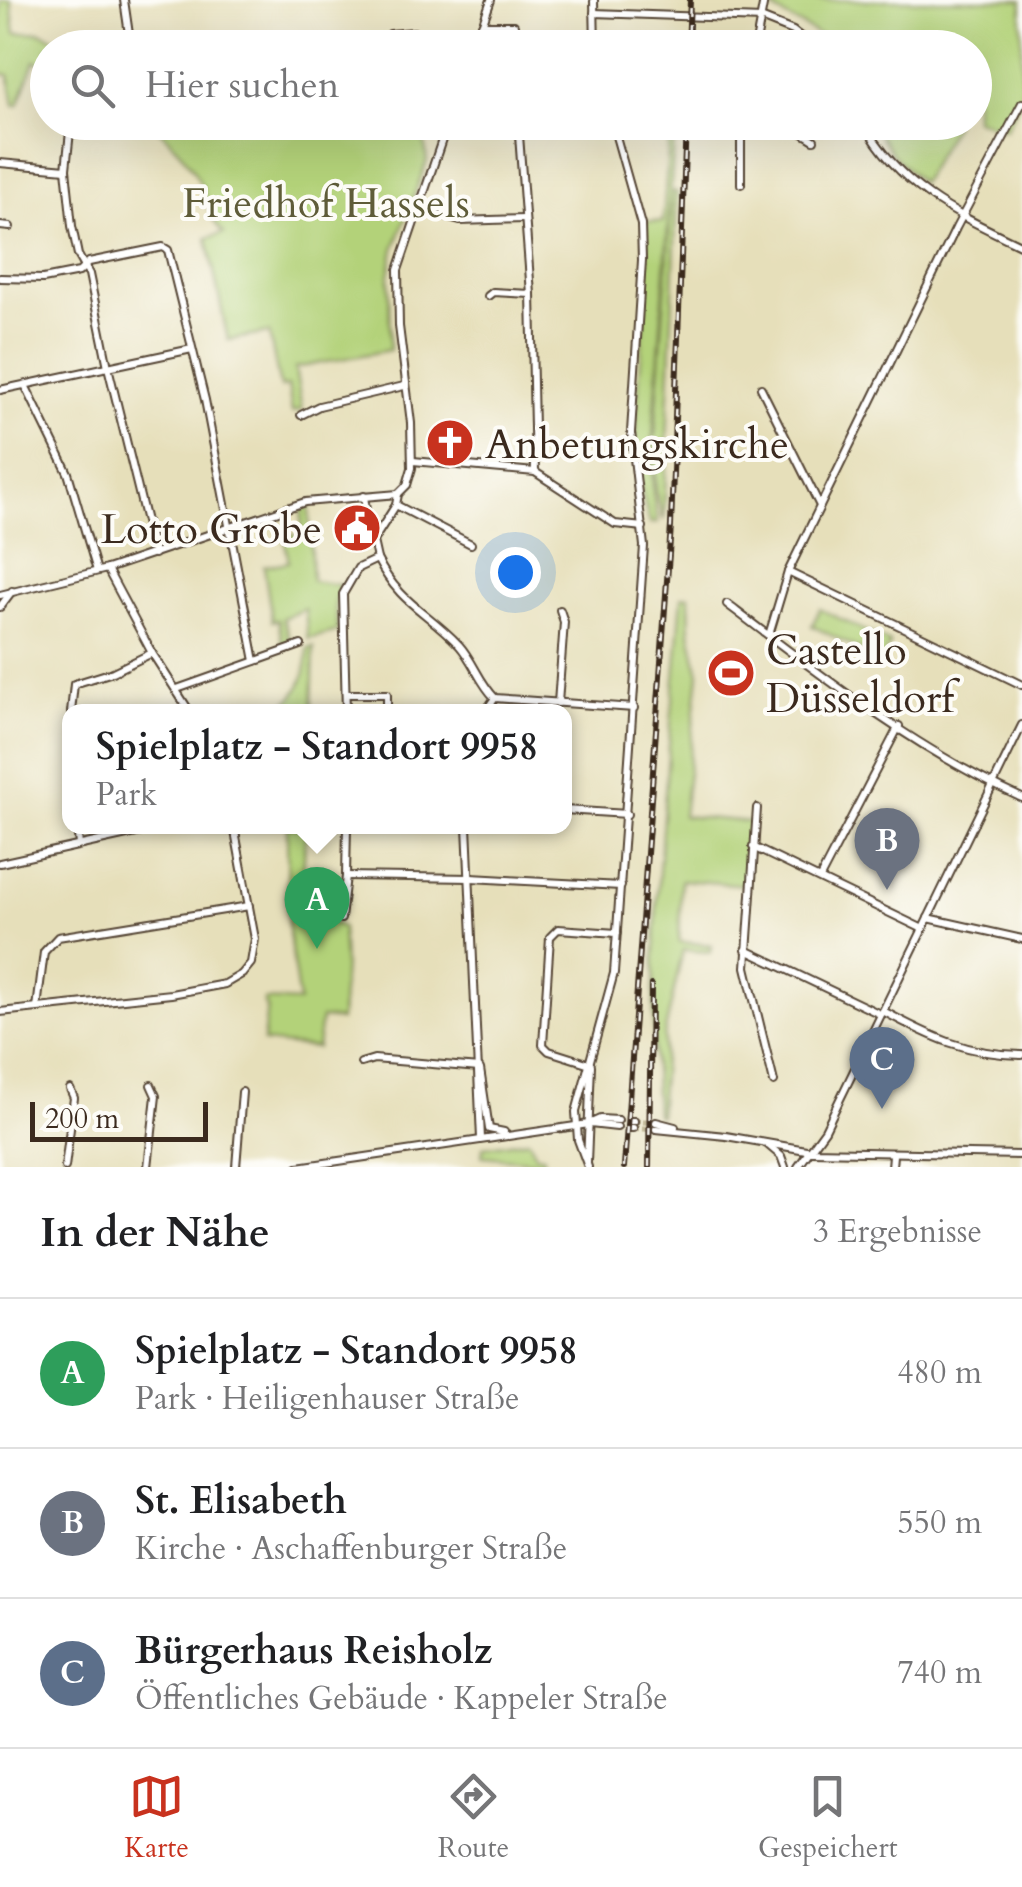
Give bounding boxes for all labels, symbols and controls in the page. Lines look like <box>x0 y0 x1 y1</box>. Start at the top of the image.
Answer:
search box <box>30 30 992 140</box>
icon: search <box>65 58 120 113</box>
text: Hier suchen <box>145 59 339 111</box>
park label: Friedhof Hassels <box>182 175 470 232</box>
place label: Anbetungskirche <box>485 416 789 473</box>
church icon: Anbetungskirche <box>424 417 476 469</box>
place label: Lotto Grobe <box>100 501 322 558</box>
public building icon: Lotto Grobe <box>331 502 383 554</box>
your location <box>490 547 541 598</box>
place label: Castello Düsseldorf <box>766 622 960 727</box>
sports icon: Castello Düsseldorf <box>705 647 757 699</box>
popup <box>62 704 572 834</box>
text: Spielplatz - Standort 9958 <box>96 721 538 773</box>
text: Park <box>96 773 157 817</box>
pin: B <box>854 808 920 890</box>
pin: A <box>284 866 350 949</box>
pin: C <box>850 1026 914 1109</box>
scale bar <box>30 1097 208 1142</box>
text: 200 m <box>45 1100 119 1138</box>
text: In der Nähe <box>40 1204 270 1261</box>
text: 3 Ergebnisse <box>813 1210 982 1254</box>
text: Spielplatz - Standort 9958 <box>135 1325 578 1377</box>
text: A <box>60 1351 85 1395</box>
text: 480 m <box>897 1351 982 1395</box>
text: Park · Heiligenhauser Straße <box>135 1377 520 1421</box>
text: St. Elisabeth <box>135 1475 347 1527</box>
text: B <box>61 1501 84 1545</box>
text: 550 m <box>897 1501 982 1545</box>
text: Kirche · Aschaffenburger Straße <box>135 1527 567 1571</box>
text: Bürgerhaus Reisholz <box>135 1625 492 1677</box>
text: C <box>60 1651 85 1695</box>
text: 740 m <box>897 1651 982 1695</box>
text: Öffentliches Gebäude · Kappeler Straße <box>135 1677 668 1721</box>
tab: Karte <box>124 1769 189 1867</box>
tab: Route <box>438 1769 509 1867</box>
tab: Gespeichert <box>758 1769 898 1867</box>

